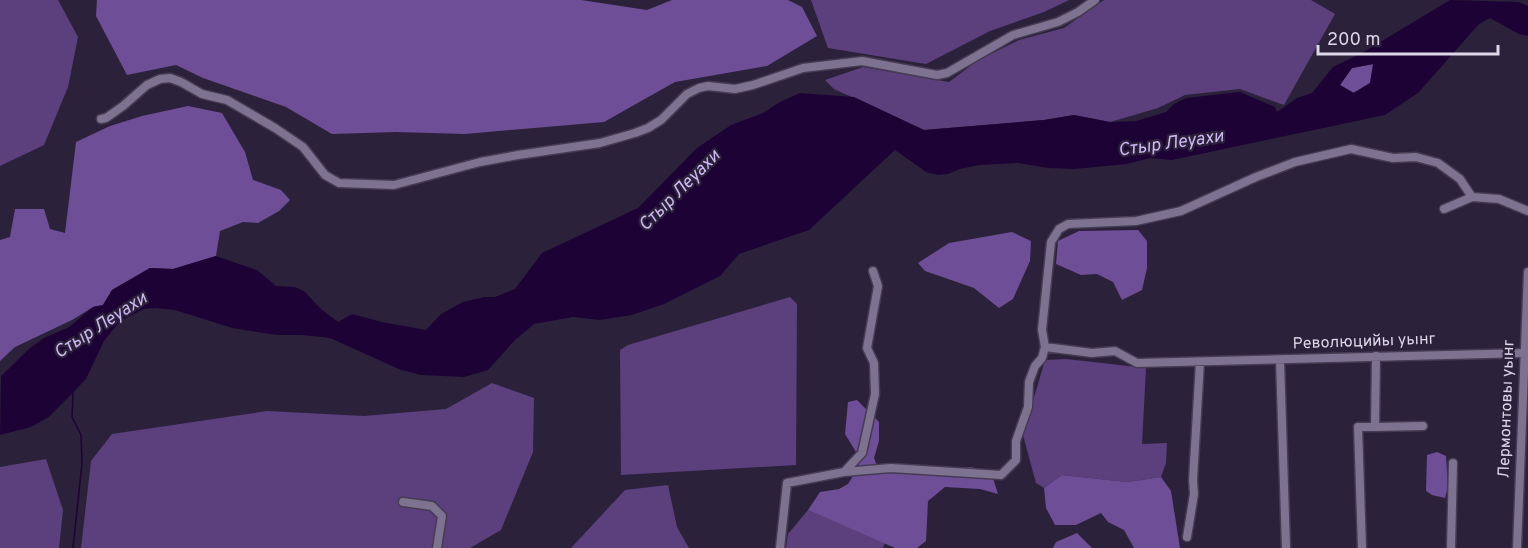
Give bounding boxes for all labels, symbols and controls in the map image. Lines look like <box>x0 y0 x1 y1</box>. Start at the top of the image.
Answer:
scale bar <box>1318 18 1498 56</box>
text: 200 m <box>1327 29 1380 52</box>
water label: Стыр Леуахи <box>1117 125 1226 163</box>
water label: Стыр Леуахи <box>634 145 726 237</box>
water label: Стыр Леуахи <box>50 287 152 365</box>
street label: Революцийы уынг <box>1292 330 1436 354</box>
street label: Лермонтовы уынг <box>1495 339 1519 479</box>

